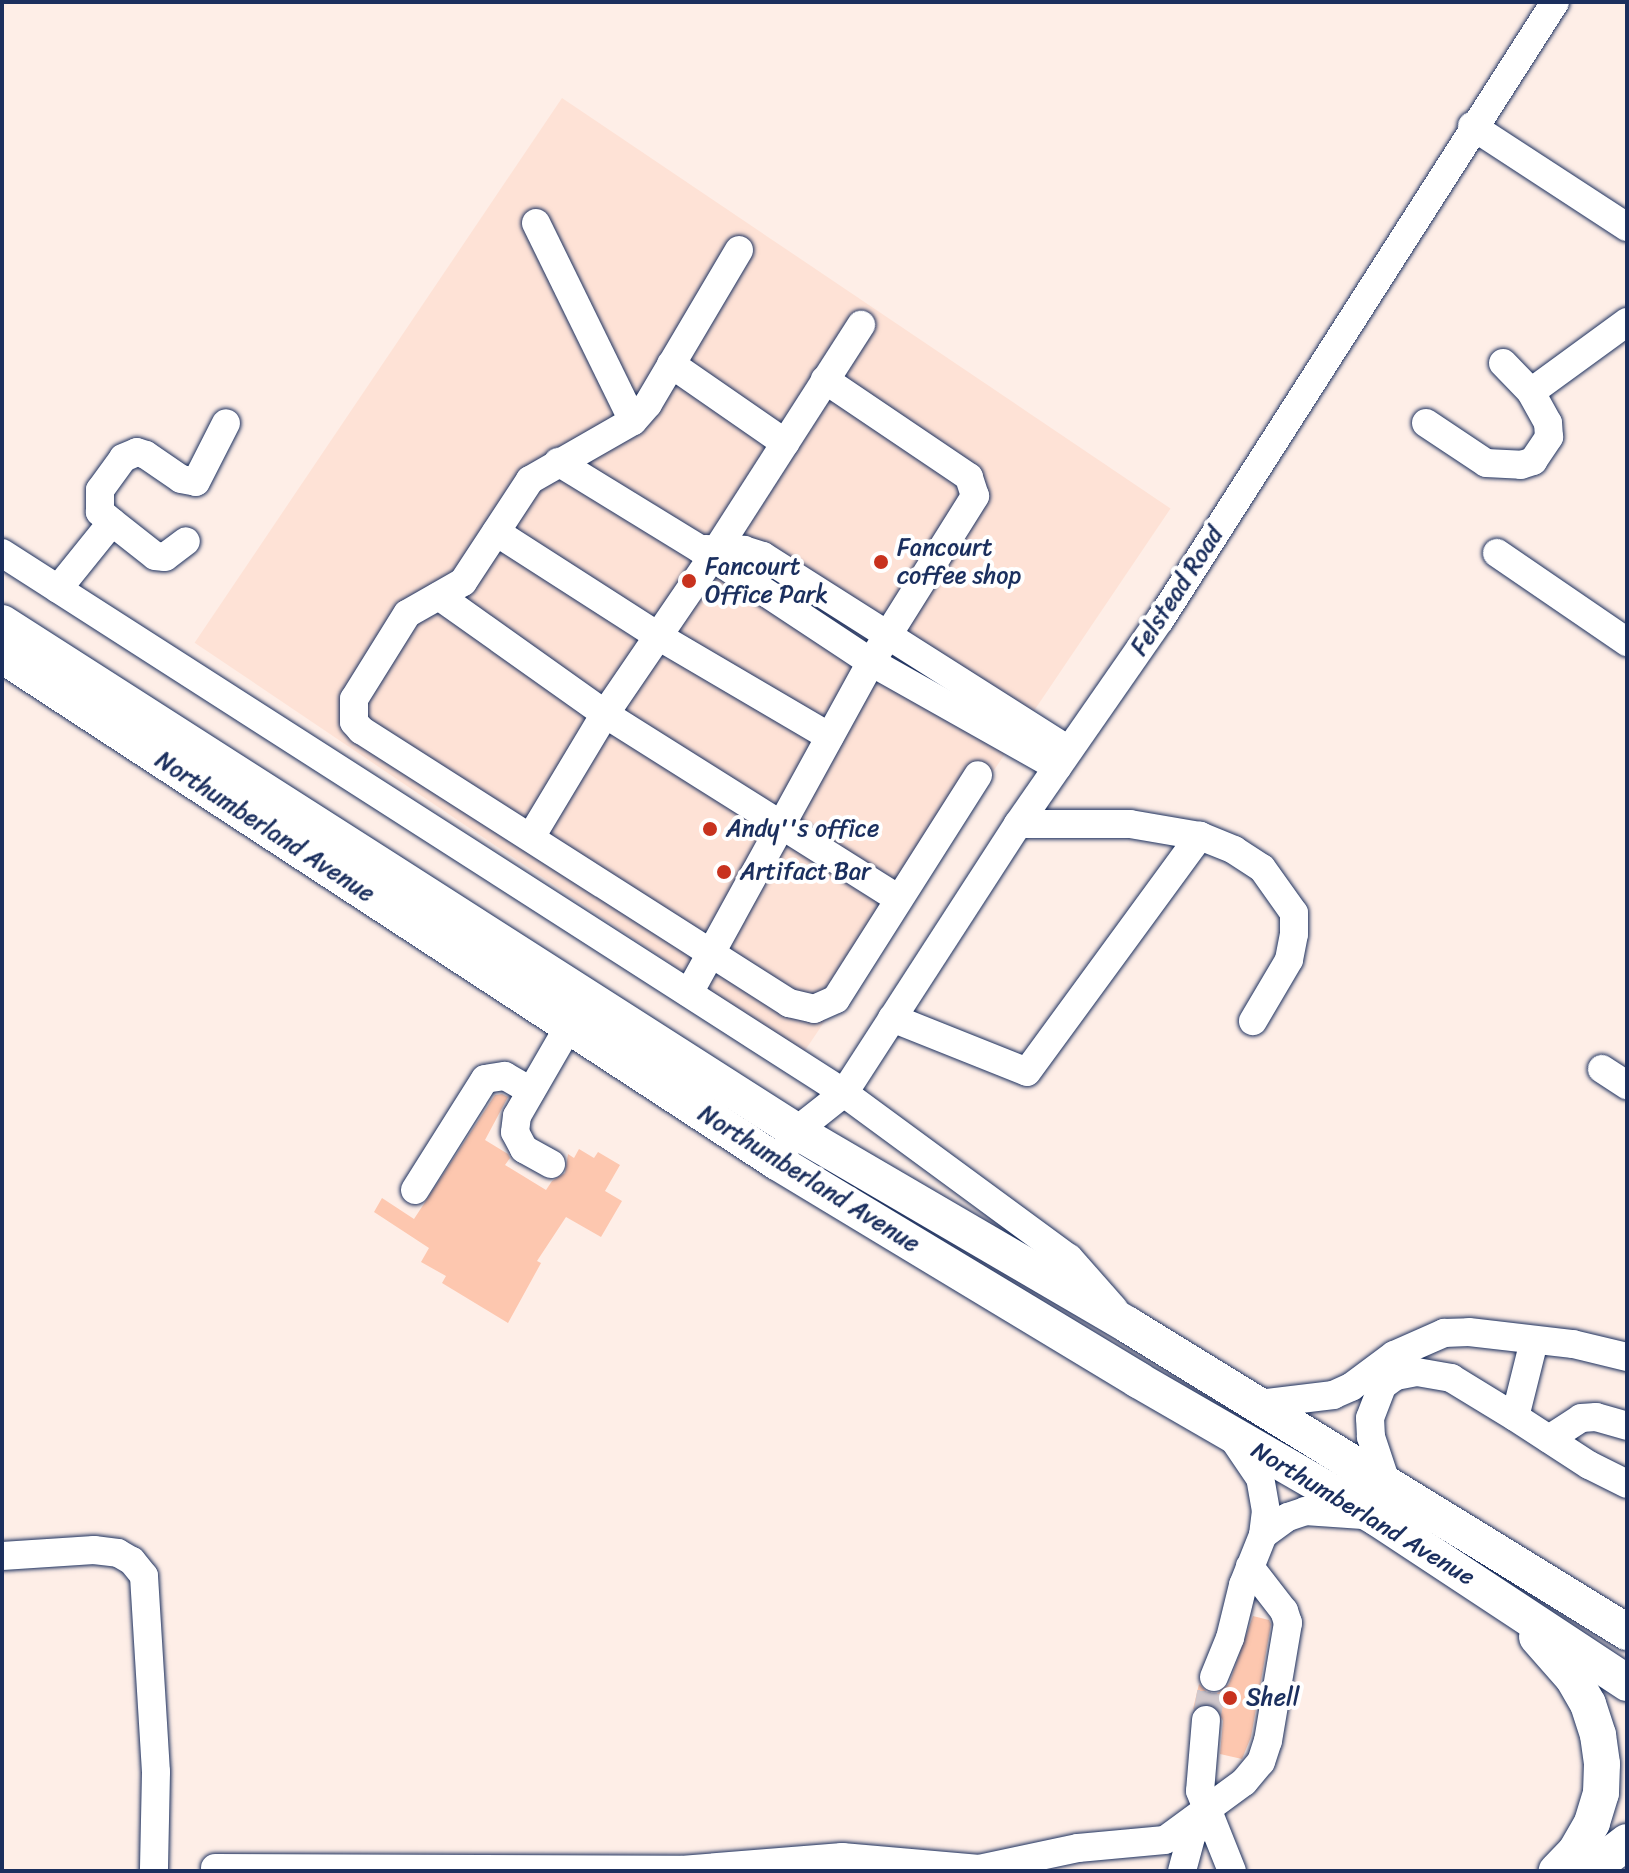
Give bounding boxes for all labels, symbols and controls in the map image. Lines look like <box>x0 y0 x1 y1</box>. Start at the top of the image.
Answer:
street label: Felstead Road <box>1125 521 1229 661</box>
place label: Fancourt coffee shop <box>897 534 1021 590</box>
place label: Fancourt Office Park <box>705 553 828 609</box>
marker: Fancourt coffee shop <box>872 553 890 571</box>
marker: Fancourt Office Park <box>680 572 698 590</box>
street label: Northumberland Avenue <box>150 746 380 908</box>
place label: Andy''s office <box>726 815 879 843</box>
marker: Andy''s office <box>701 820 719 838</box>
place label: Artifact Bar <box>740 858 871 886</box>
marker: Artifact Bar <box>715 863 733 881</box>
street label: Northumberland Avenue <box>693 1099 925 1259</box>
street label: Northumberland Avenue <box>1246 1436 1480 1592</box>
place label: Shell <box>1246 1684 1300 1712</box>
marker: Shell <box>1221 1689 1239 1707</box>

